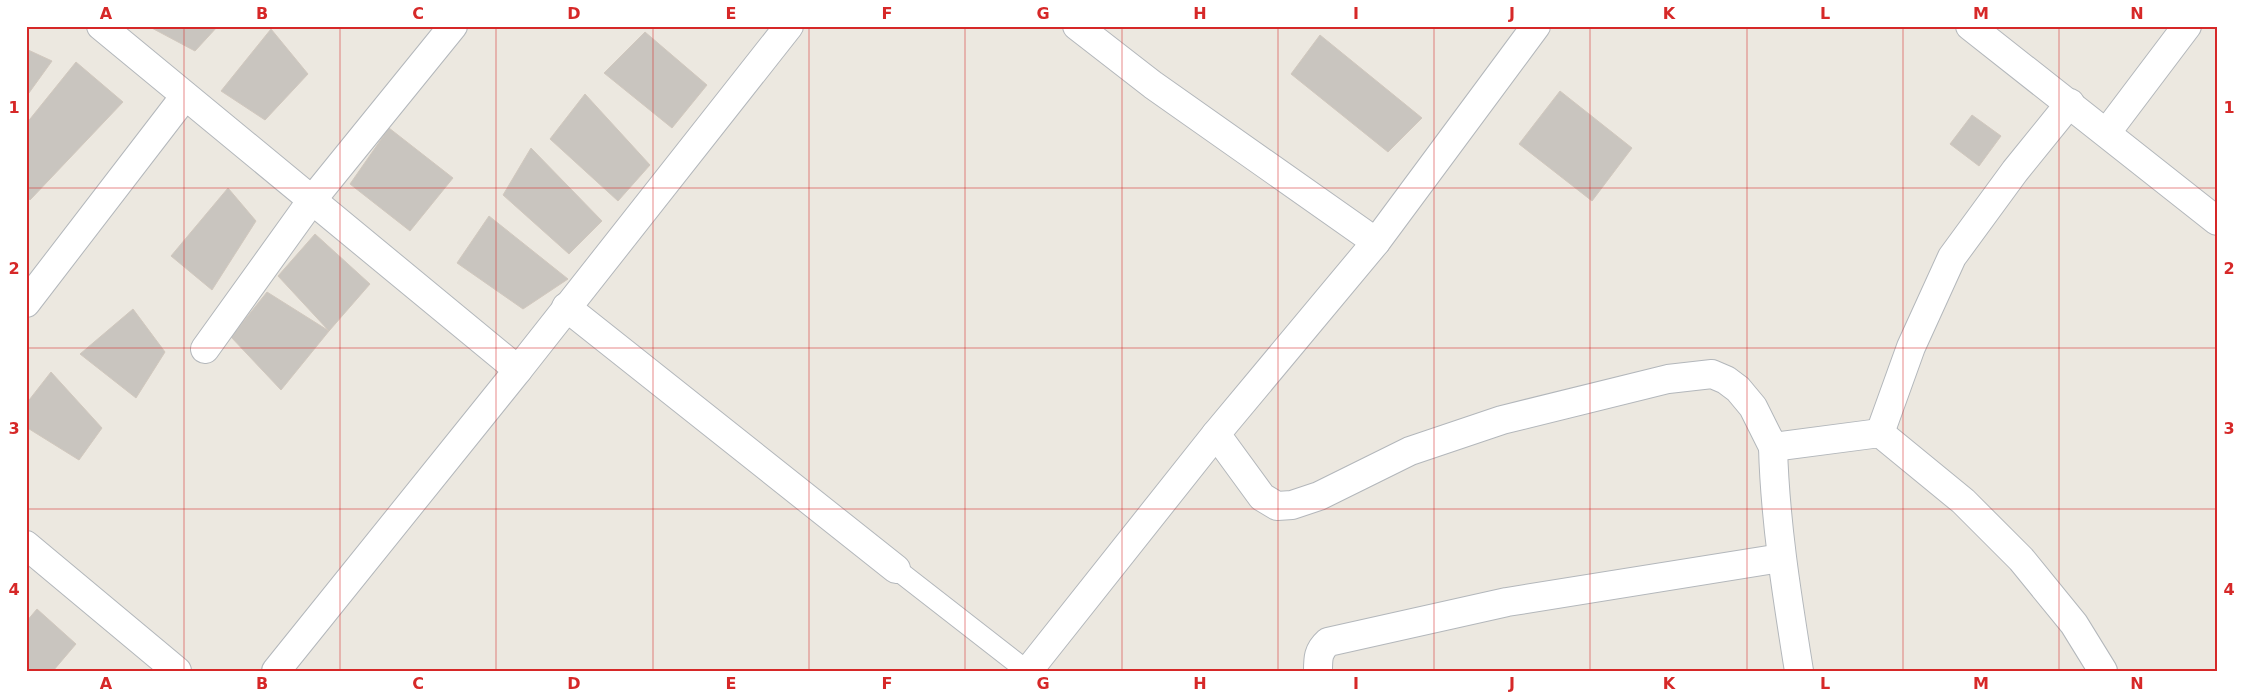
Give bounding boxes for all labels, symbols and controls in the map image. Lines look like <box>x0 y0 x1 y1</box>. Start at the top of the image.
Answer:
text: A <box>100 4 113 23</box>
text: B <box>256 4 268 23</box>
text: C <box>412 4 424 23</box>
text: D <box>567 4 581 23</box>
text: E <box>726 4 736 23</box>
text: F <box>882 4 892 23</box>
text: G <box>1036 4 1050 23</box>
text: H <box>1193 4 1207 23</box>
text: I <box>1353 4 1359 23</box>
text: J <box>1508 4 1515 23</box>
text: K <box>1663 4 1676 23</box>
text: L <box>1820 4 1830 23</box>
text: M <box>1973 4 1989 23</box>
text: N <box>2130 4 2144 23</box>
text: 1 <box>8 98 20 117</box>
text: 1 <box>2223 98 2235 117</box>
text: 2 <box>8 259 20 278</box>
text: 2 <box>2223 259 2235 278</box>
text: 3 <box>8 419 20 438</box>
text: 3 <box>2223 419 2235 438</box>
text: 4 <box>8 580 20 599</box>
text: 4 <box>2223 580 2235 599</box>
text: A <box>100 674 113 693</box>
text: B <box>256 674 268 693</box>
text: C <box>412 674 424 693</box>
text: D <box>567 674 581 693</box>
text: E <box>726 674 736 693</box>
text: F <box>882 674 892 693</box>
text: G <box>1036 674 1050 693</box>
text: H <box>1193 674 1207 693</box>
text: I <box>1353 674 1359 693</box>
text: J <box>1508 674 1515 693</box>
text: K <box>1663 674 1676 693</box>
text: L <box>1820 674 1830 693</box>
text: M <box>1973 674 1989 693</box>
text: N <box>2130 674 2144 693</box>

